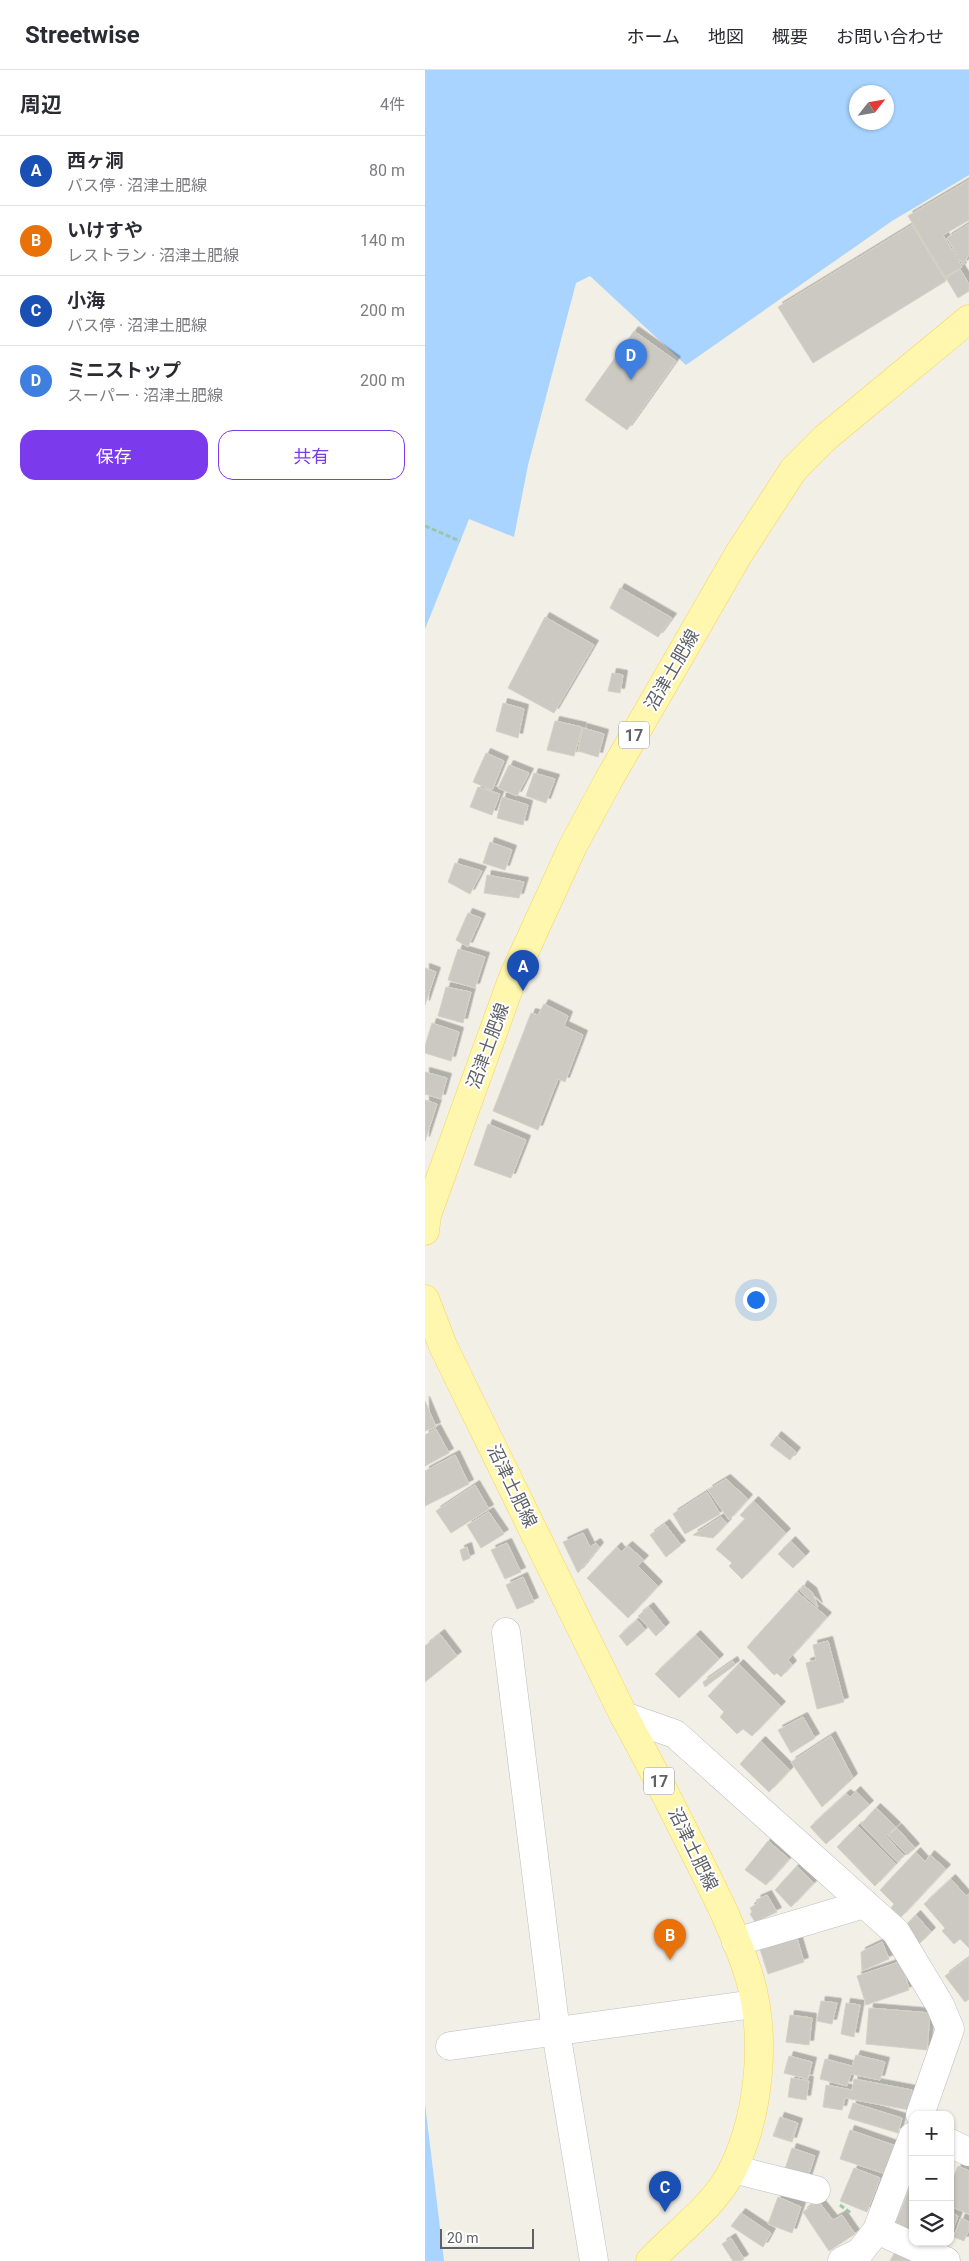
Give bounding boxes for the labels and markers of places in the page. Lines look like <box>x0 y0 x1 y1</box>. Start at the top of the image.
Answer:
pin: D <box>615 339 647 380</box>
pin: A <box>507 950 539 991</box>
pin: B <box>654 1919 686 1960</box>
pin: C <box>649 2171 681 2212</box>

